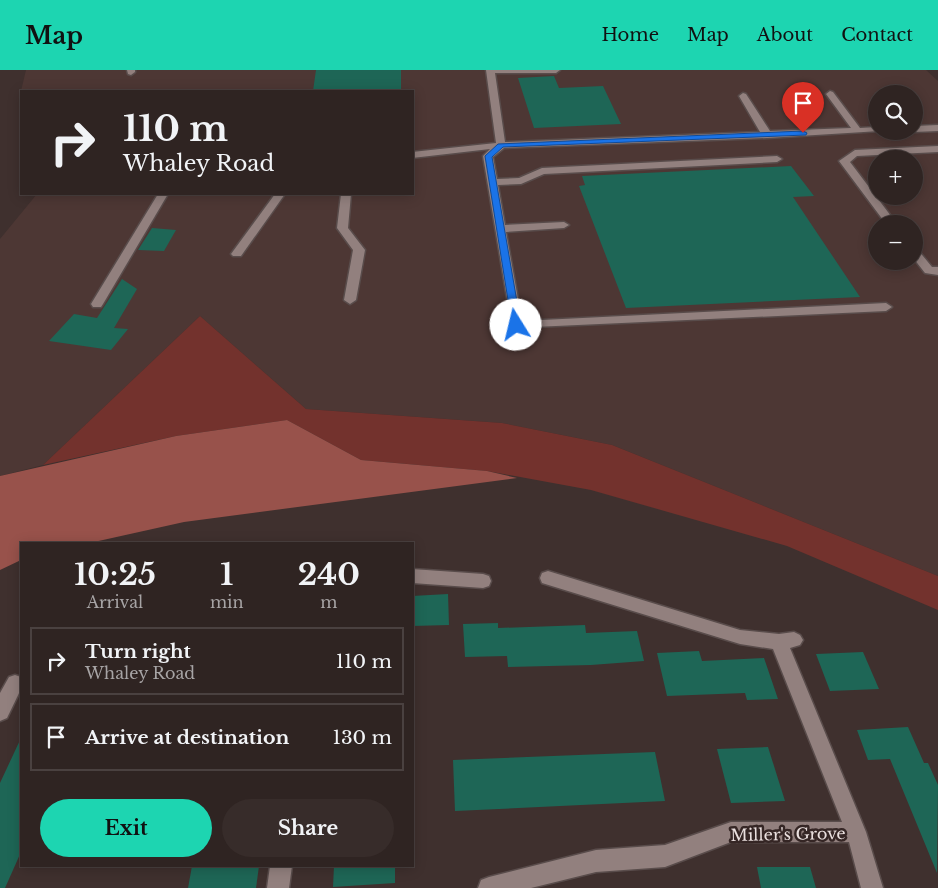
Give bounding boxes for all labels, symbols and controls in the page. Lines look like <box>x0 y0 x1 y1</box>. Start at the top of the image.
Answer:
text: Map <box>25 21 83 50</box>
text: Home <box>601 24 659 46</box>
text: Map <box>687 24 729 46</box>
text: About <box>757 24 813 46</box>
text: Contact <box>841 24 913 46</box>
pin <box>782 82 824 133</box>
map controls <box>868 85 923 270</box>
button: search <box>868 85 923 140</box>
icon: arrive <box>789 89 817 117</box>
text: 110 m <box>123 107 228 150</box>
icon: right <box>40 110 105 175</box>
text: Whaley Road <box>123 150 274 177</box>
button: + <box>868 150 923 205</box>
button: − <box>868 215 923 270</box>
position arrow <box>489 298 541 350</box>
text: 10:25 <box>74 556 156 593</box>
text: 1 <box>220 556 233 593</box>
text: 240 <box>298 556 360 593</box>
text: Arrival <box>87 592 143 612</box>
text: min <box>210 592 244 612</box>
text: m <box>320 592 337 612</box>
text: Turn right <box>85 640 191 663</box>
icon: right <box>42 647 70 675</box>
text: 110 m <box>336 650 392 673</box>
text: Whaley Road <box>85 663 195 683</box>
icon: arrive <box>42 723 70 751</box>
text: Arrive at destination <box>85 726 289 749</box>
text: 130 m <box>332 726 392 749</box>
button: Exit <box>40 799 212 857</box>
button: Share <box>222 799 394 857</box>
street label: Miller's Grove <box>730 823 846 845</box>

